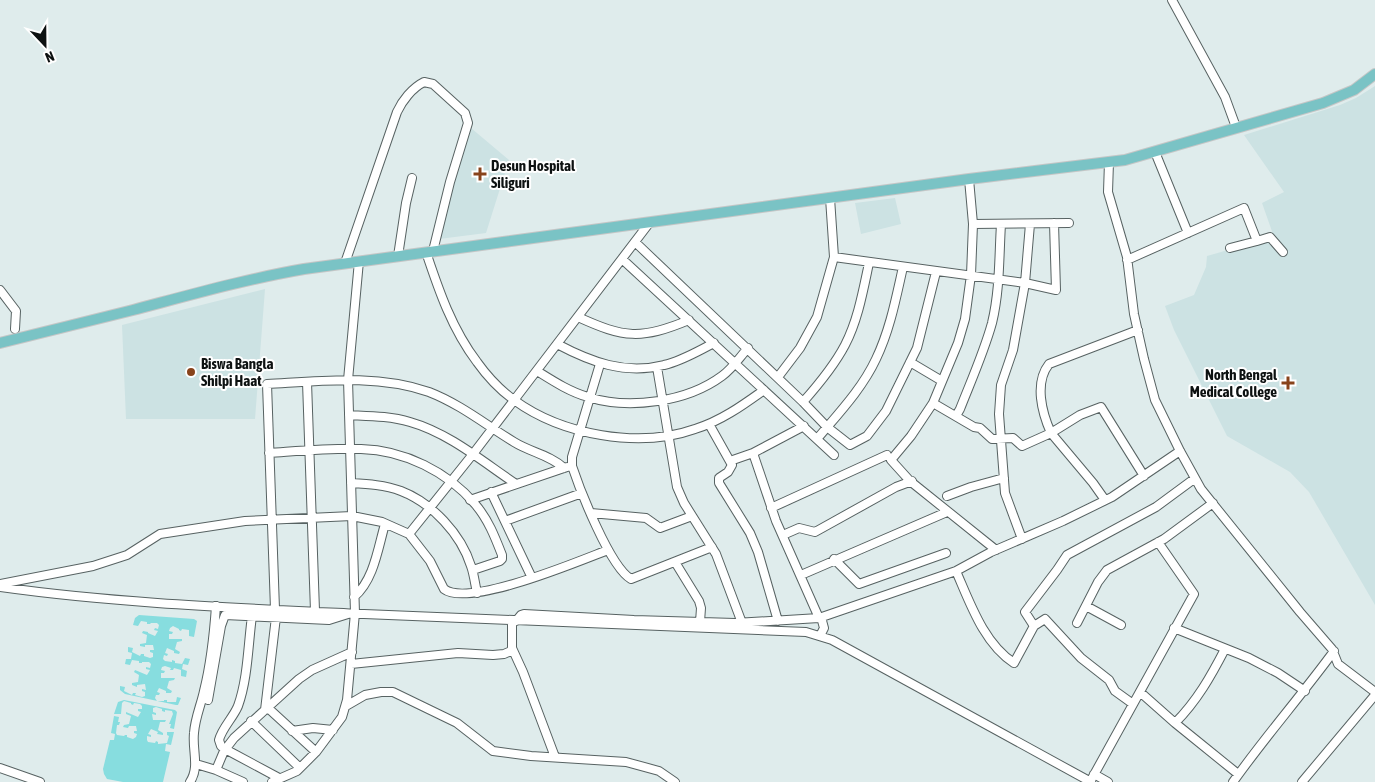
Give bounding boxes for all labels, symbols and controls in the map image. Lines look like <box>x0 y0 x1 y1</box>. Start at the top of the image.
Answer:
north arrow <box>20 20 70 70</box>
text: N <box>43 48 57 66</box>
place label: Desun Hospital Siliguri <box>491 157 576 191</box>
marker: Desun Hospital Siliguri <box>473 167 487 181</box>
place label: Biswa Bangla Shilpi Haat <box>201 355 273 389</box>
marker: Biswa Bangla Shilpi Haat <box>185 366 197 378</box>
place label: North Bengal Medical College <box>1190 366 1278 400</box>
marker: North Bengal Medical College <box>1281 376 1295 390</box>

